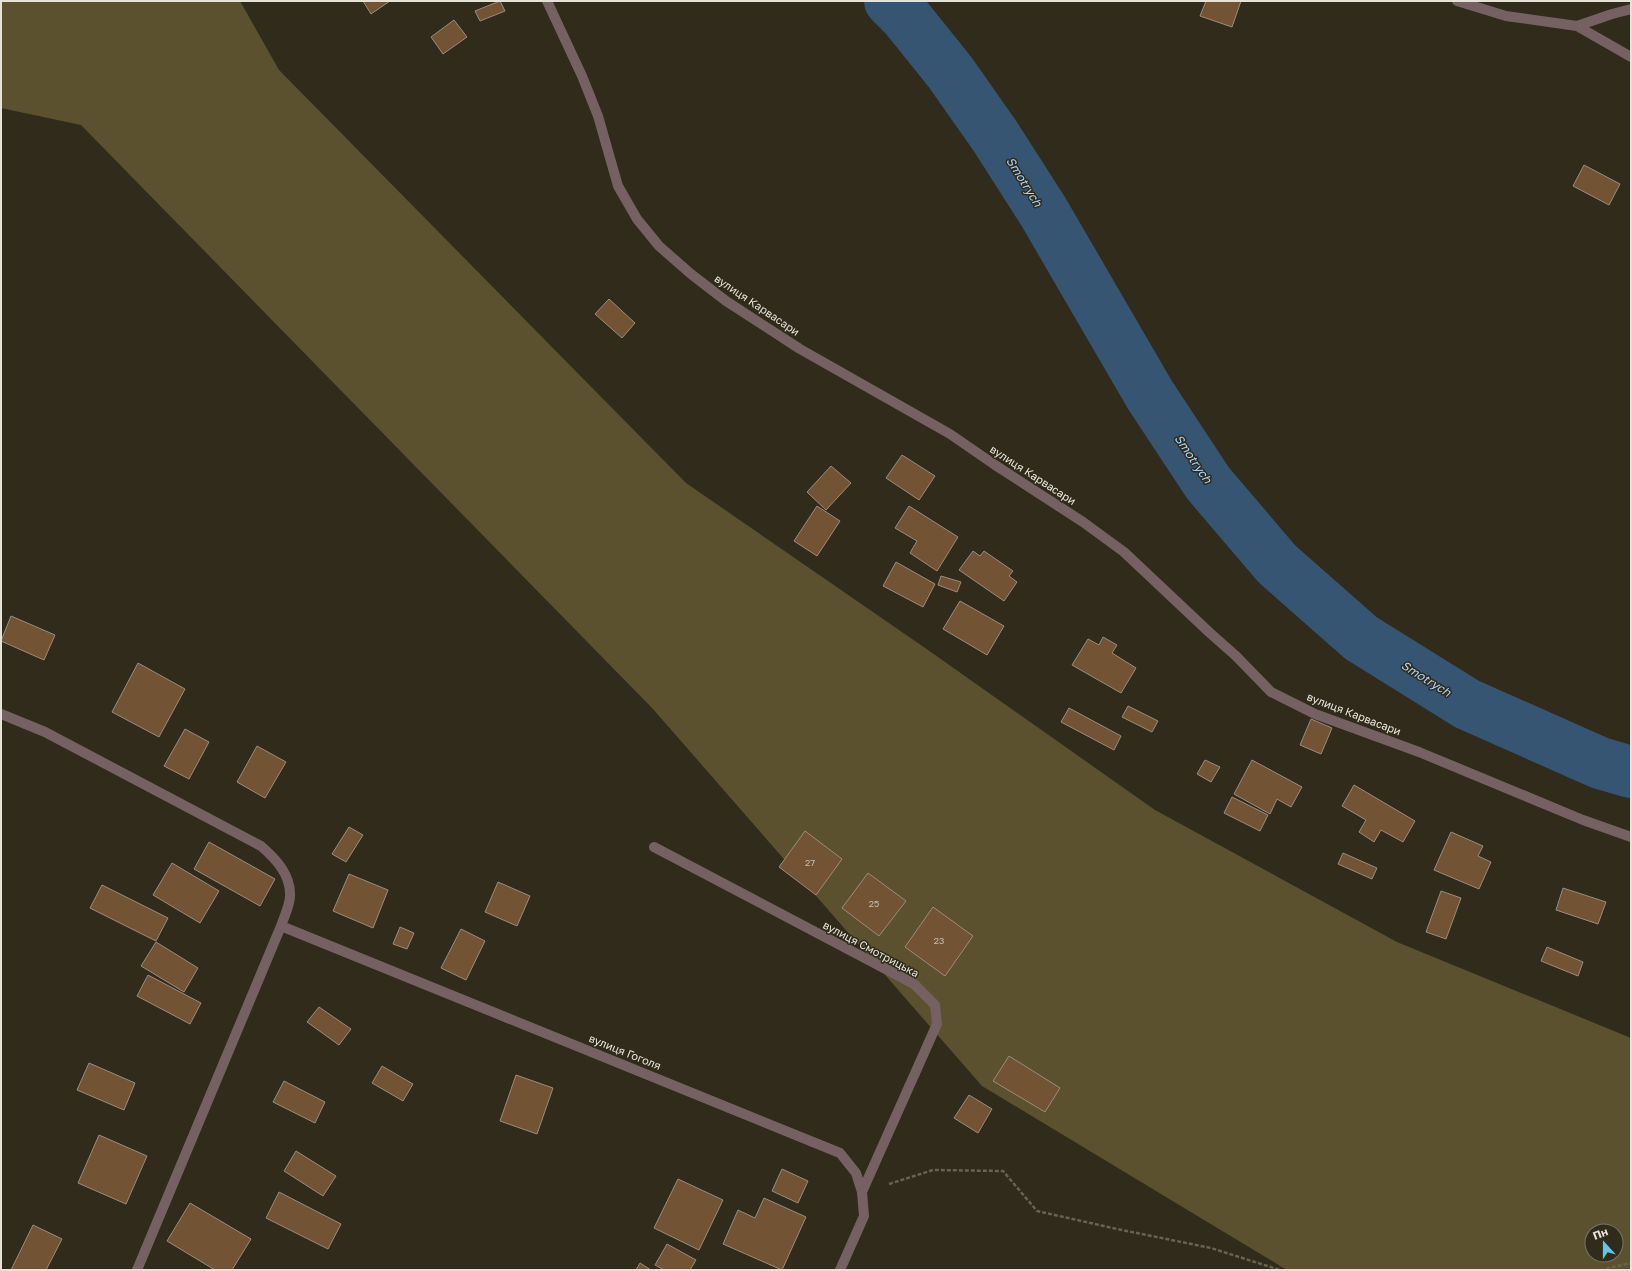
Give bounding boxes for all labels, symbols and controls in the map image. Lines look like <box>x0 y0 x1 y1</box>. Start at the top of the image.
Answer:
water label: Smotrych <box>1003 154 1046 210</box>
street label: вулиця Карвасари <box>712 271 802 338</box>
water label: Smotrych <box>1172 431 1216 487</box>
street label: вулиця Карвасари <box>988 442 1079 507</box>
water label: Smotrych <box>1399 657 1454 700</box>
street label: вулиця Карвасари <box>1305 690 1403 737</box>
house number: 27 <box>805 857 815 868</box>
house number: 25 <box>869 898 879 909</box>
street label: вулиця Смотрицька <box>821 918 921 979</box>
house number: 23 <box>934 935 944 946</box>
street label: вулиця Гоголя <box>587 1031 663 1072</box>
north arrow <box>1584 1223 1624 1263</box>
text: Пн <box>1591 1224 1610 1242</box>

